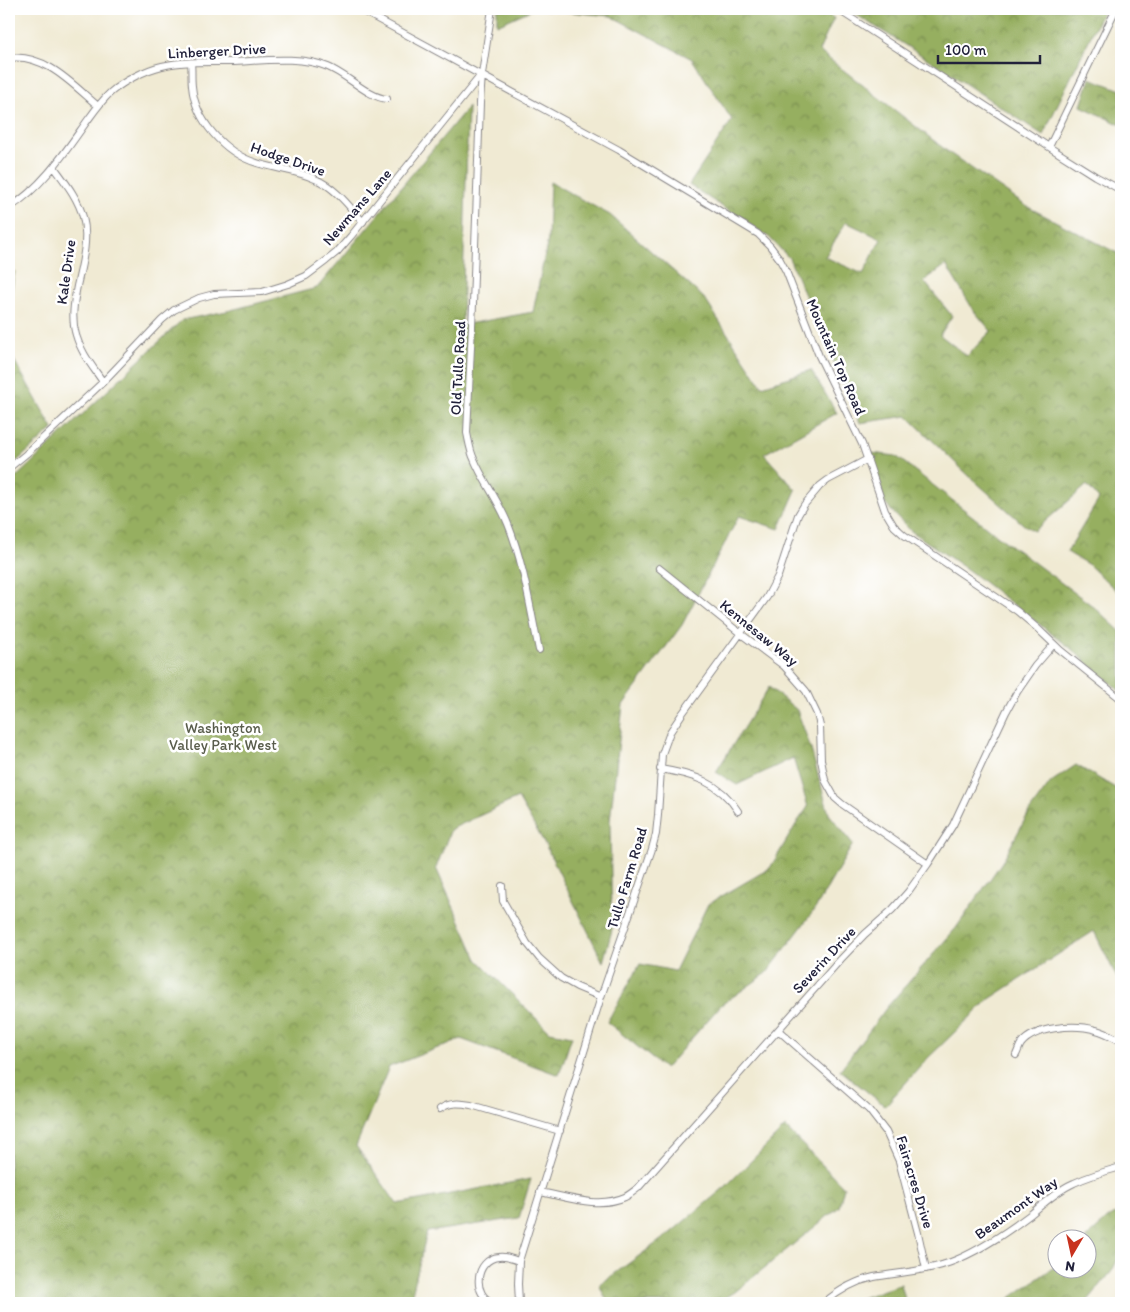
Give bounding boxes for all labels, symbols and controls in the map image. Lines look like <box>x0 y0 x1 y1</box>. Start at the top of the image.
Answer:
scale bar <box>938 32 1040 64</box>
street label: Linberger Drive <box>167 39 267 63</box>
text: 100 m <box>945 41 987 59</box>
street label: Hodge Drive <box>248 138 328 180</box>
street label: Newmans Lane <box>319 165 395 249</box>
street label: Kale Drive <box>53 238 79 306</box>
street label: Mountain Top Road <box>802 296 870 418</box>
street label: Old Tullo Road <box>447 320 469 416</box>
street label: Kennesaw Way <box>716 596 802 670</box>
park label: Washington Valley Park West <box>169 719 277 754</box>
street label: Tullo Farm Road <box>603 825 651 931</box>
street label: Severin Drive <box>789 923 859 997</box>
street label: Fairacres Drive <box>892 1133 938 1231</box>
street label: Beaumont Way <box>971 1173 1061 1243</box>
north arrow <box>1048 1230 1098 1280</box>
text: N <box>1064 1257 1076 1275</box>

